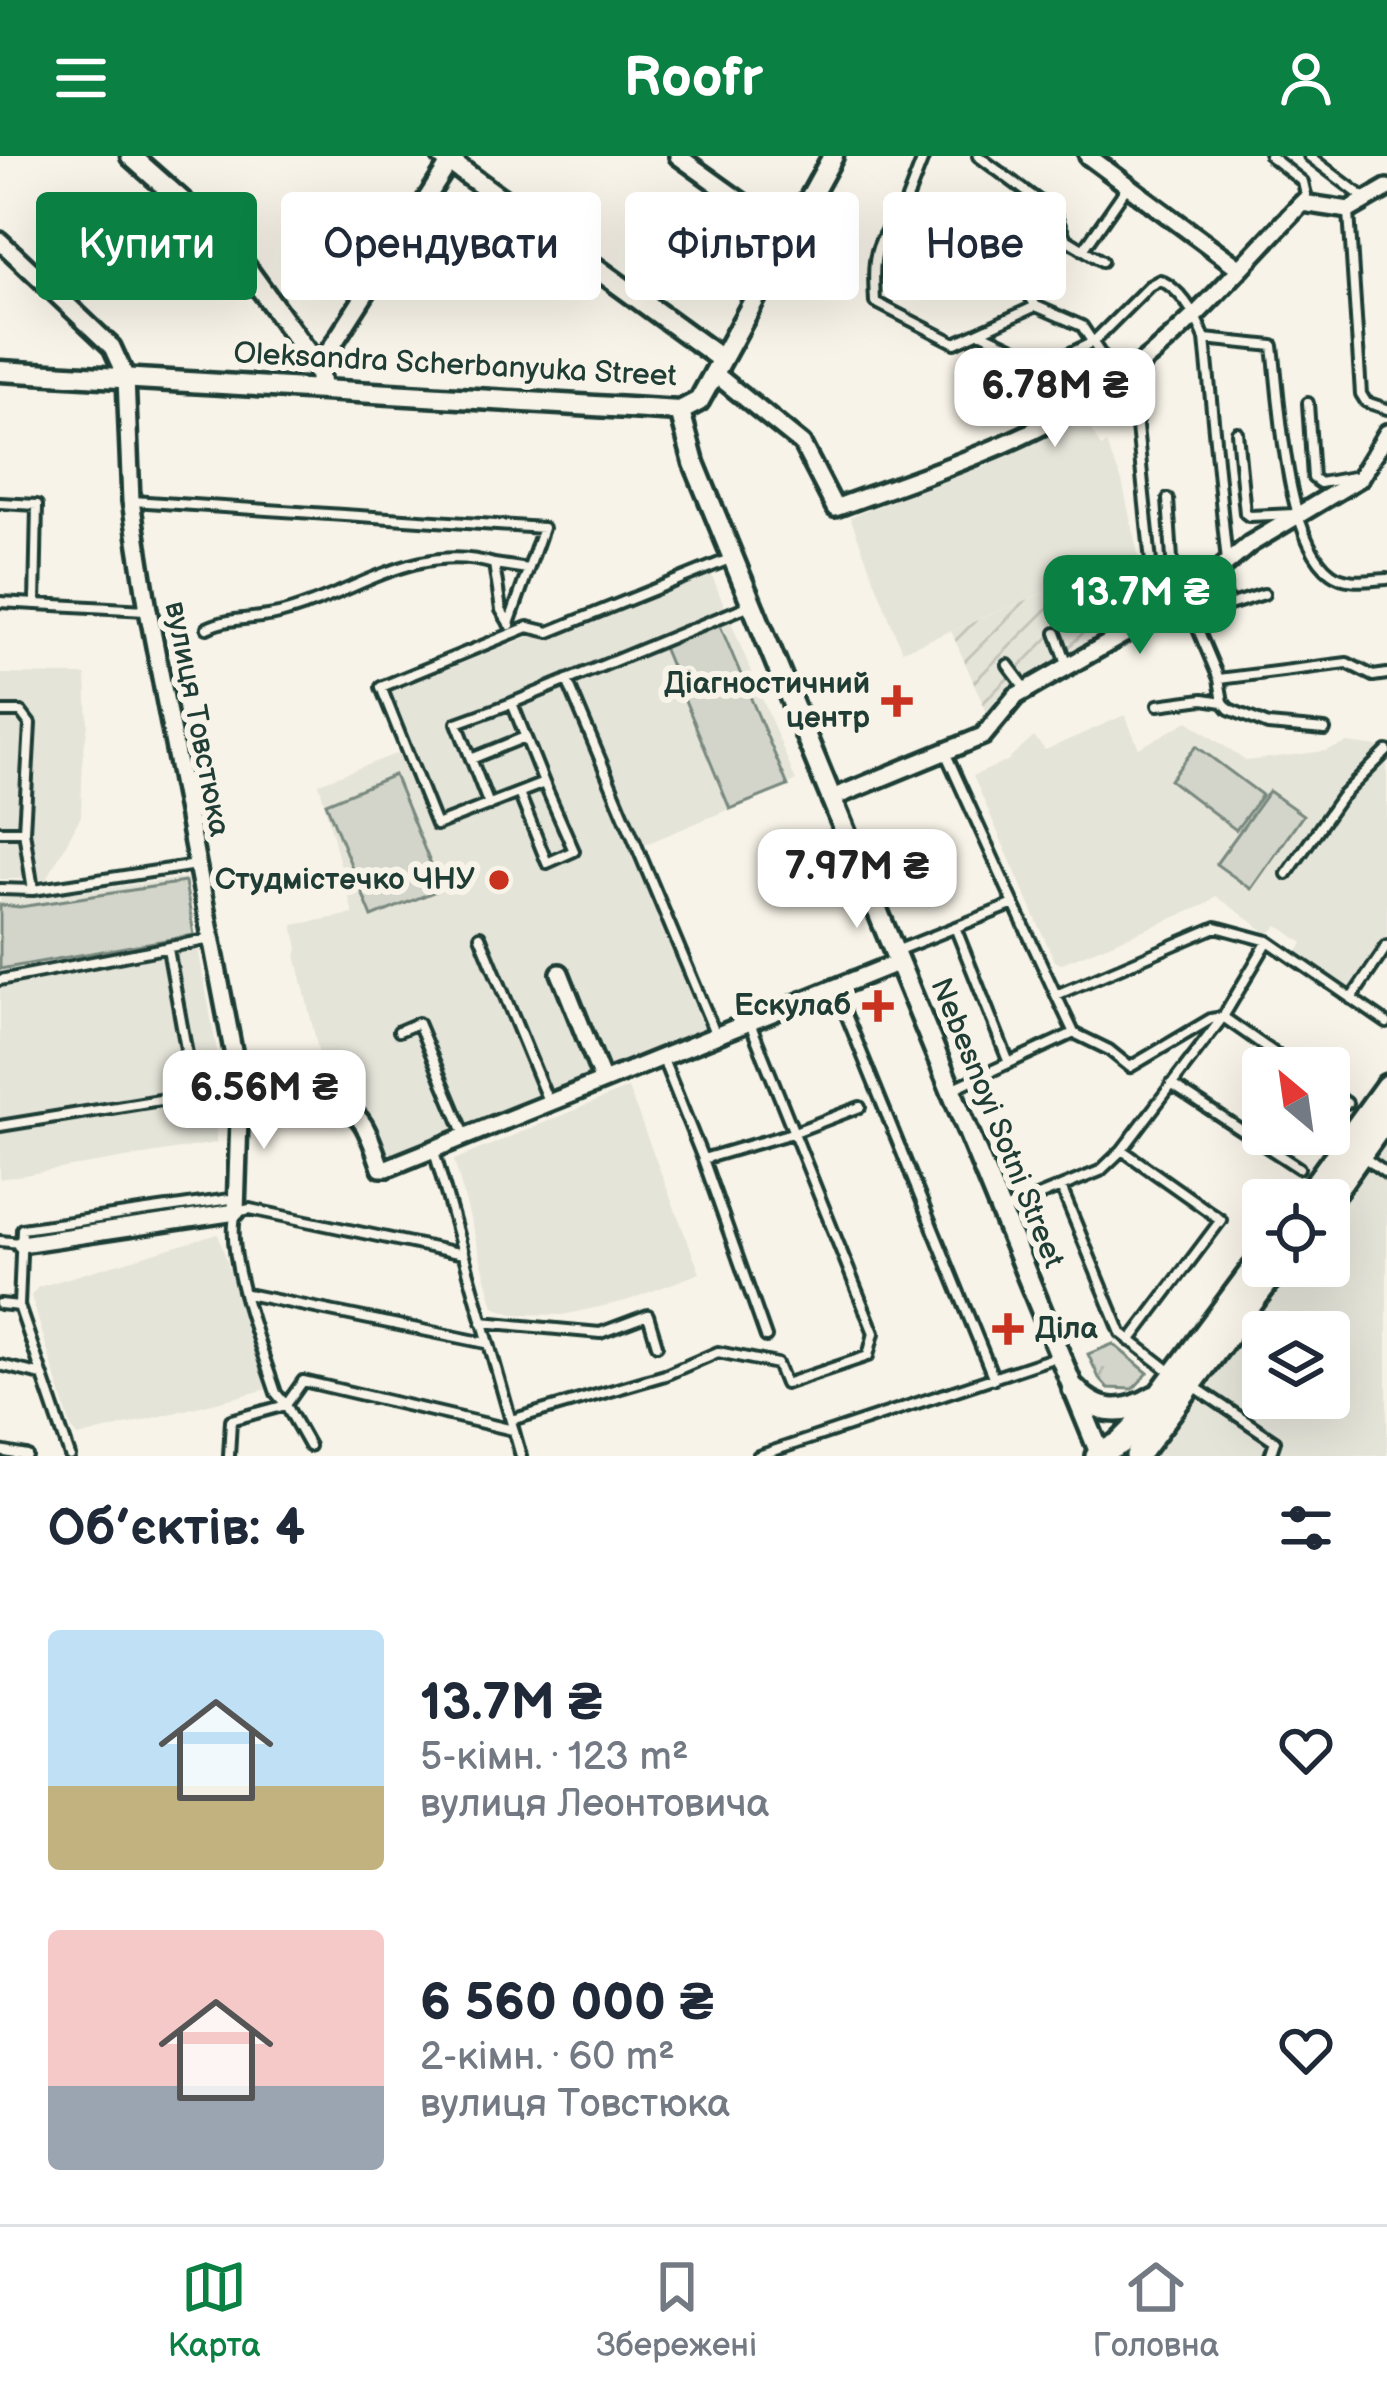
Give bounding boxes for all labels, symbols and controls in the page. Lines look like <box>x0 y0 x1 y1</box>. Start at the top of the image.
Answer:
icon: menu <box>48 45 114 111</box>
icon: person <box>1273 45 1339 111</box>
text: Roofr <box>624 46 763 111</box>
chip: Купити <box>36 192 257 300</box>
chip: Орендувати <box>281 192 601 300</box>
chip: Фільтри <box>625 192 859 300</box>
chip: Нове <box>883 192 1066 300</box>
street label: Oleksandra Scherbanyuka Street <box>232 335 678 395</box>
pin: 6.78M ₴ <box>944 348 1166 450</box>
text: 6.78M ₴ <box>981 363 1129 410</box>
pin: 13.7M ₴ <box>1029 555 1251 657</box>
text: 13.7M ₴ <box>1070 570 1210 617</box>
street label: вулиця Товстюка <box>157 598 237 840</box>
place label: Діагностичний центр <box>664 666 870 736</box>
marker: Діагностичний центр <box>881 685 913 717</box>
pin: 7.97M ₴ <box>746 829 968 931</box>
text: 7.97M ₴ <box>785 844 929 891</box>
place label: Студмістечко ЧНУ <box>215 862 475 898</box>
marker: Студмістечко ЧНУ <box>486 867 512 893</box>
street label: Nebesnoyi Sotni Street <box>922 973 1072 1273</box>
place label: Ескулаб <box>734 988 851 1024</box>
marker: Ескулаб <box>862 990 894 1022</box>
north arrow <box>1242 1047 1350 1155</box>
map controls <box>1242 1047 1350 1419</box>
pin: 6.56M ₴ <box>153 1050 375 1152</box>
text: 6.56M ₴ <box>190 1065 338 1112</box>
button: locate <box>1242 1179 1350 1287</box>
place label: Діла <box>1035 1311 1098 1347</box>
button: layers <box>1242 1311 1350 1419</box>
marker: Діла <box>992 1313 1024 1345</box>
icon: filters <box>1273 1495 1339 1561</box>
text: Об’єктів: 4 <box>48 1498 305 1559</box>
text: 13.7M ₴ <box>420 1673 602 1734</box>
icon: home <box>144 1678 288 1822</box>
icon: heart <box>1273 1717 1339 1783</box>
text: 5-кімн. · 123 m² <box>420 1734 689 1781</box>
text: вулиця Леонтовича <box>420 1781 769 1828</box>
text: 6 560 000 ₴ <box>420 1973 714 2034</box>
icon: home <box>144 1978 288 2122</box>
icon: heart <box>1273 2017 1339 2083</box>
text: 2-кімн. · 60 m² <box>420 2034 675 2081</box>
text: вулиця Товстюка <box>420 2081 730 2128</box>
tab: Карта <box>168 2254 261 2366</box>
tab: Збережені <box>596 2254 757 2366</box>
tab: Головна <box>1093 2254 1219 2366</box>

